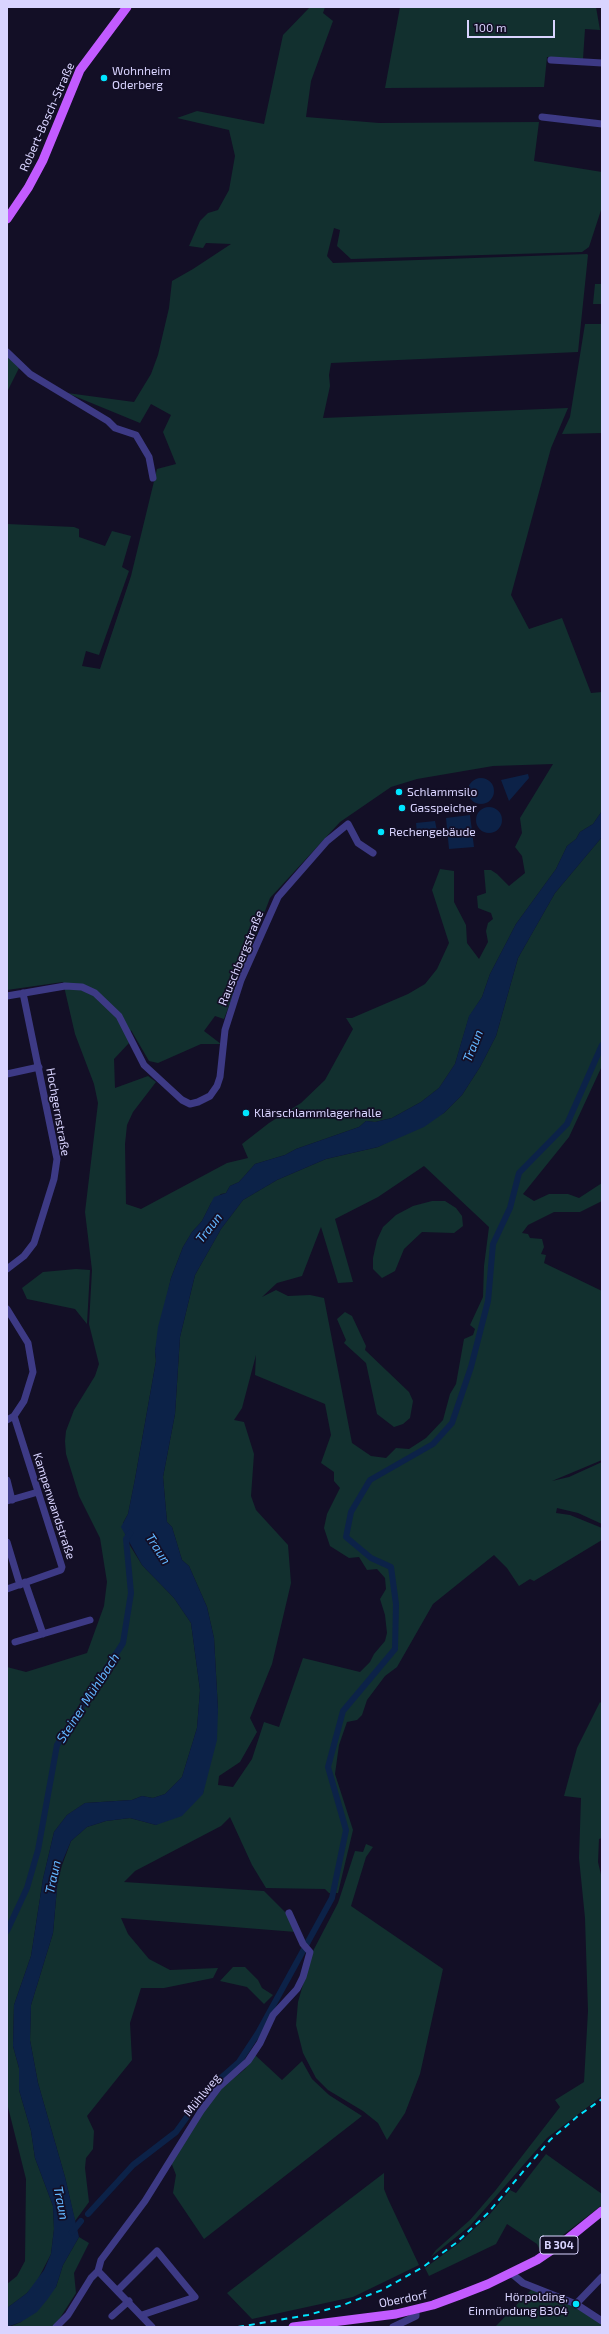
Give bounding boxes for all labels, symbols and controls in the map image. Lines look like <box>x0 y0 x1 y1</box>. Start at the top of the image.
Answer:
scale bar <box>469 12 557 38</box>
text: 100 m <box>474 20 506 34</box>
street label: Robert-Bosch-Straße <box>16 60 78 174</box>
place label: Wohnheim Oderberg <box>112 64 171 92</box>
marker: Wohnheim Oderberg <box>99 73 109 83</box>
place label: Schlammsilo <box>407 785 477 799</box>
marker: Schlammsilo <box>394 787 404 797</box>
place label: Gasspeicher <box>410 801 477 815</box>
marker: Gasspeicher <box>397 803 407 813</box>
place label: Rechengebäude <box>389 825 476 839</box>
marker: Rechengebäude <box>376 827 386 837</box>
street label: Rauschbergstraße <box>215 908 267 1008</box>
water label: Traun <box>459 1027 487 1065</box>
street label: Hochgernstraße <box>43 1067 73 1157</box>
place label: Klärschlammlagerhalle <box>254 1106 381 1120</box>
marker: Klärschlammlagerhalle <box>241 1108 251 1118</box>
water label: Traun <box>192 1210 226 1246</box>
street label: Kampenwandstraße <box>30 1451 78 1561</box>
water label: Traun <box>142 1531 174 1567</box>
water label: Steiner Mühlbach <box>53 1650 123 1746</box>
water label: Traun <box>42 1859 64 1895</box>
street label: Mühlweg <box>180 2071 224 2119</box>
water label: Traun <box>50 2185 72 2221</box>
road number: B 304 <box>540 2236 578 2254</box>
street label: Oberdorf <box>378 2287 428 2311</box>
place label: Hörpolding, Einmündung B304 <box>468 2290 568 2318</box>
marker: Hörpolding, Einmündung B304 <box>571 2299 581 2309</box>

